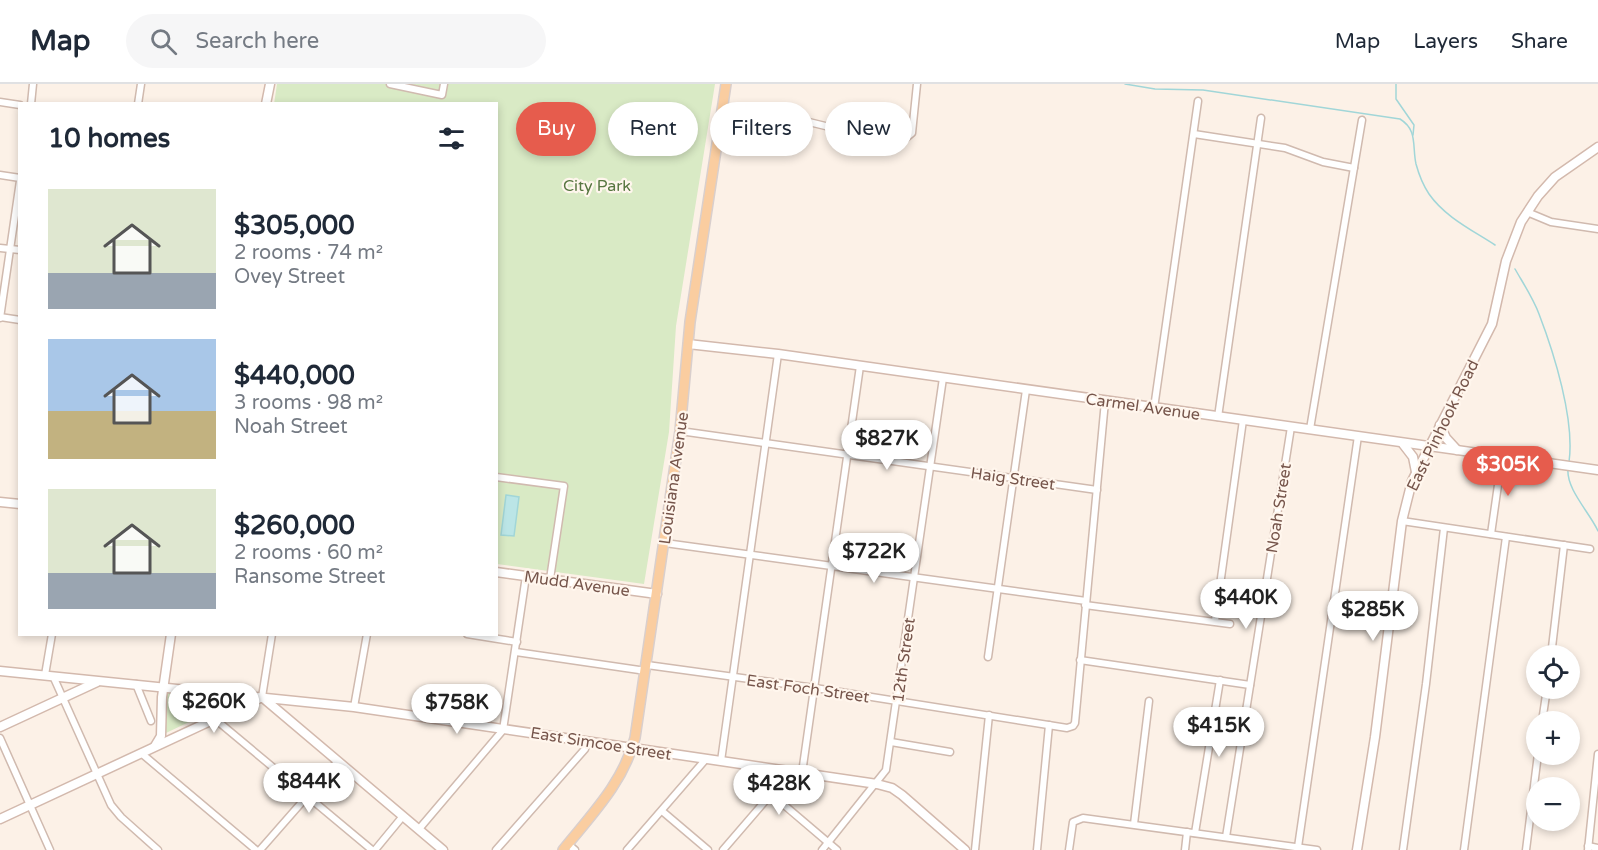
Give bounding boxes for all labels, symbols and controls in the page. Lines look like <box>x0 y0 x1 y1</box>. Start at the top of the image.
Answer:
search box <box>126 14 546 68</box>
text: Map <box>30 24 90 58</box>
icon: search <box>147 25 180 58</box>
text: Search here <box>195 28 319 54</box>
text: Map <box>1335 29 1380 54</box>
text: Layers <box>1413 29 1478 54</box>
text: Share <box>1511 29 1568 54</box>
chip: Buy <box>516 102 596 156</box>
chip: Rent <box>608 102 698 156</box>
chip: Filters <box>710 102 813 156</box>
chip: New <box>825 102 912 156</box>
icon: filters <box>435 122 468 155</box>
text: 10 homes <box>48 123 170 154</box>
park label: City Park <box>563 176 631 196</box>
text: $305,000 <box>234 210 354 241</box>
icon: home <box>96 213 168 285</box>
text: 2 rooms · 74 m² <box>234 241 383 265</box>
text: Ovey Street <box>234 265 345 289</box>
street label: East Pinhook Road <box>1402 357 1483 494</box>
text: $440,000 <box>234 360 355 391</box>
icon: home <box>96 363 168 435</box>
street label: Carmel Avenue <box>1084 389 1201 425</box>
text: 3 rooms · 98 m² <box>234 391 383 415</box>
street label: Louisiana Avenue <box>655 411 693 546</box>
text: Noah Street <box>234 415 348 439</box>
pin: $827K <box>845 420 929 471</box>
text: $827K <box>855 427 919 451</box>
pin: $305K <box>1466 446 1550 497</box>
text: $305K <box>1476 453 1540 477</box>
street label: Noah Street <box>1262 462 1296 555</box>
street label: Haig Street <box>969 463 1056 495</box>
text: $260,000 <box>234 510 355 541</box>
icon: home <box>96 513 168 585</box>
pin: $722K <box>832 533 916 584</box>
text: $722K <box>842 540 906 564</box>
text: 2 rooms · 60 m² <box>234 541 383 565</box>
text: Ransome Street <box>234 565 385 589</box>
street label: Mudd Avenue <box>523 567 631 601</box>
pin: $440K <box>1204 579 1288 630</box>
text: $440K <box>1214 586 1278 610</box>
pin: $285K <box>1331 591 1415 642</box>
text: $285K <box>1341 598 1405 622</box>
street label: 12th Street <box>888 616 920 704</box>
map controls <box>1526 645 1580 831</box>
button: locate <box>1526 645 1580 699</box>
street label: East Foch Street <box>745 670 871 708</box>
pin: $260K <box>172 683 256 734</box>
pin: $758K <box>415 684 499 735</box>
text: $260K <box>182 690 246 714</box>
text: $758K <box>425 691 489 715</box>
pin: $415K <box>1177 707 1261 758</box>
button: + <box>1526 711 1580 765</box>
text: $415K <box>1187 714 1251 738</box>
street label: East Simcoe Street <box>529 723 673 765</box>
pin: $844K <box>267 763 351 814</box>
pin: $428K <box>737 765 821 816</box>
text: $844K <box>277 770 341 794</box>
text: $428K <box>747 772 811 796</box>
button: − <box>1526 777 1580 831</box>

